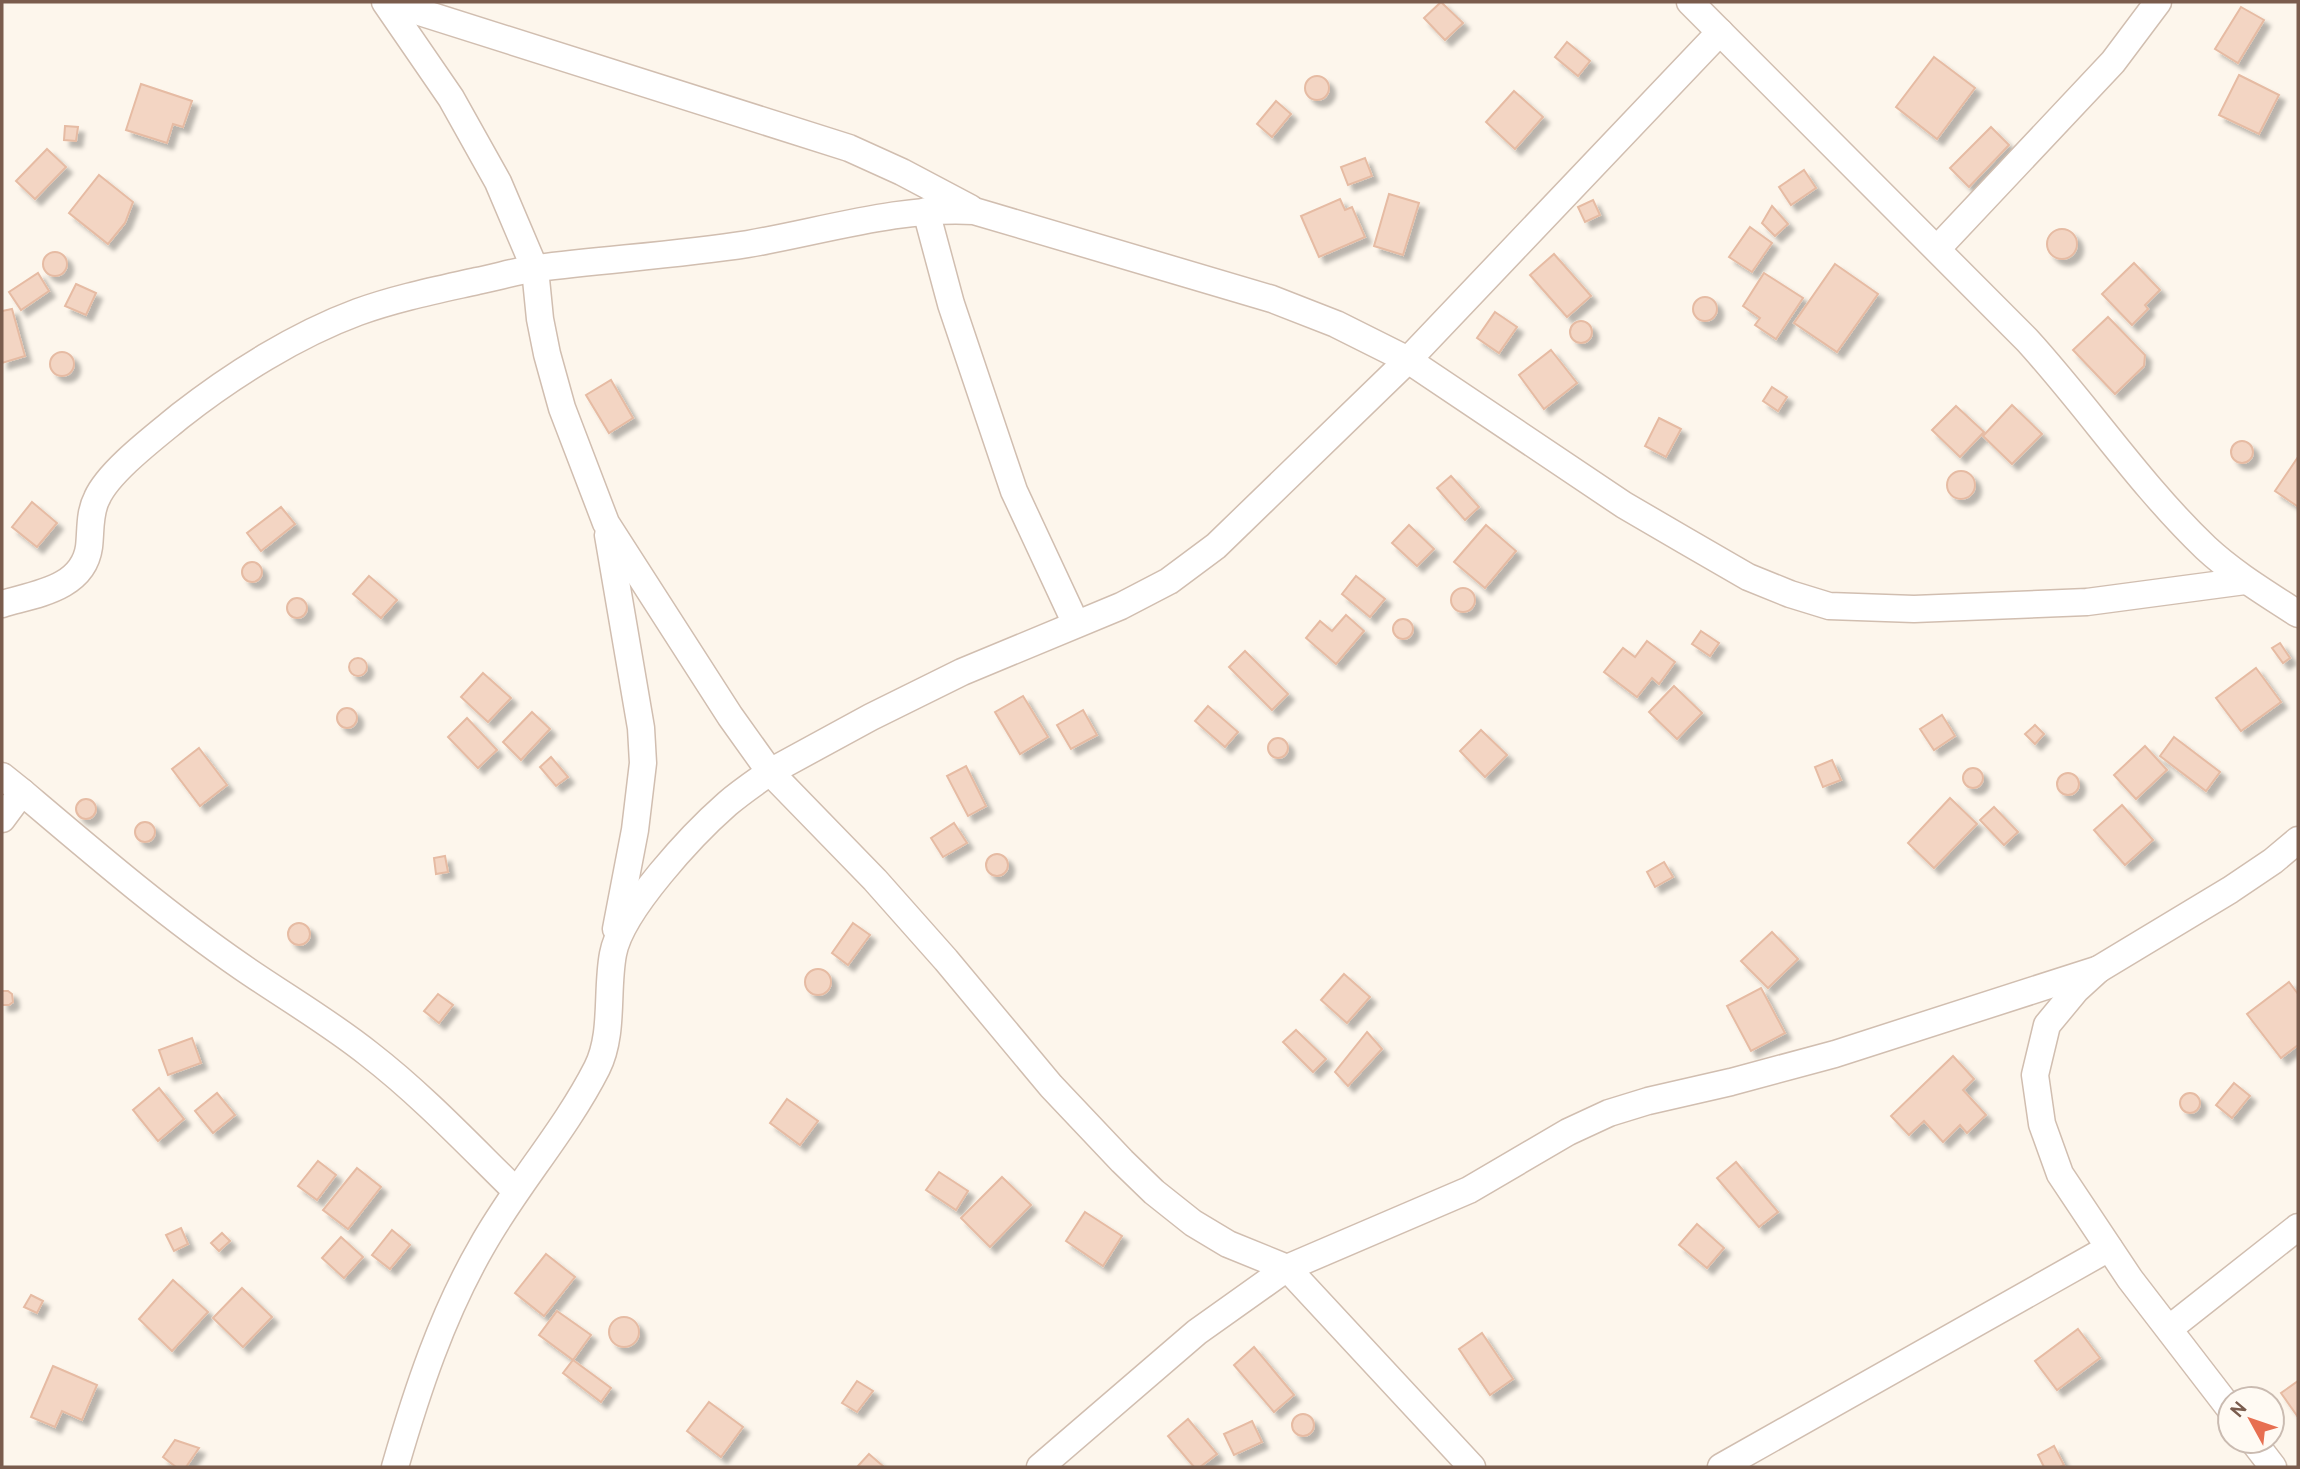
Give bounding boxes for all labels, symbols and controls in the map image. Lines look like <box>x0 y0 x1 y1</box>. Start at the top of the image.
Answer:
north arrow <box>2216 1385 2286 1455</box>
text: N <box>2226 1397 2253 1423</box>

